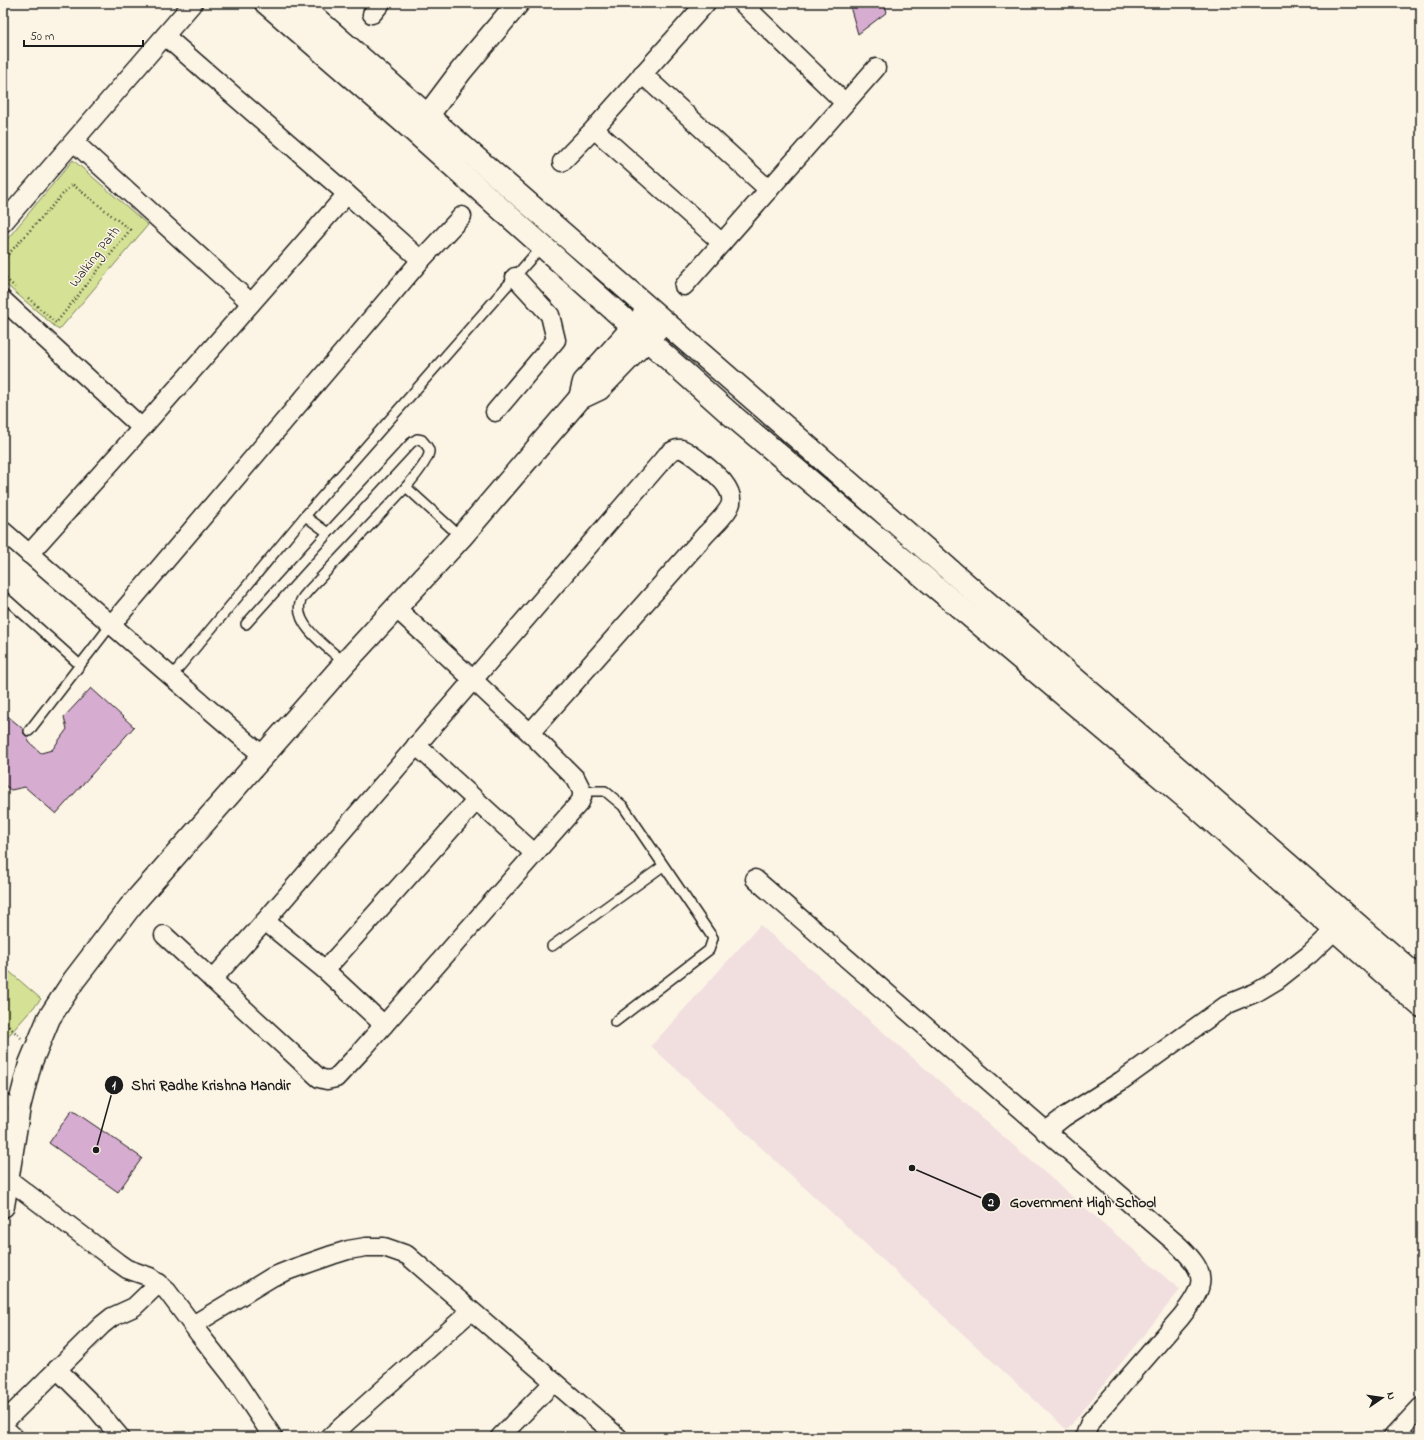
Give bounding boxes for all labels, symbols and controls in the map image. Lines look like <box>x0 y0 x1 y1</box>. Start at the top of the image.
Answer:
scale bar <box>24 22 143 48</box>
text: 50 m <box>30 28 54 46</box>
street label: Walking Path <box>64 222 126 293</box>
callout: Shri Radhe Krishna Mandir <box>104 1071 299 1098</box>
text: Shri Radhe Krishna Mandir <box>131 1075 291 1097</box>
text: 1 <box>112 1077 116 1095</box>
callout: Government High School <box>981 1188 1164 1215</box>
text: Government High School <box>1010 1192 1157 1216</box>
text: 2 <box>987 1194 994 1212</box>
north arrow <box>1362 1378 1402 1418</box>
text: N <box>1382 1391 1399 1401</box>

